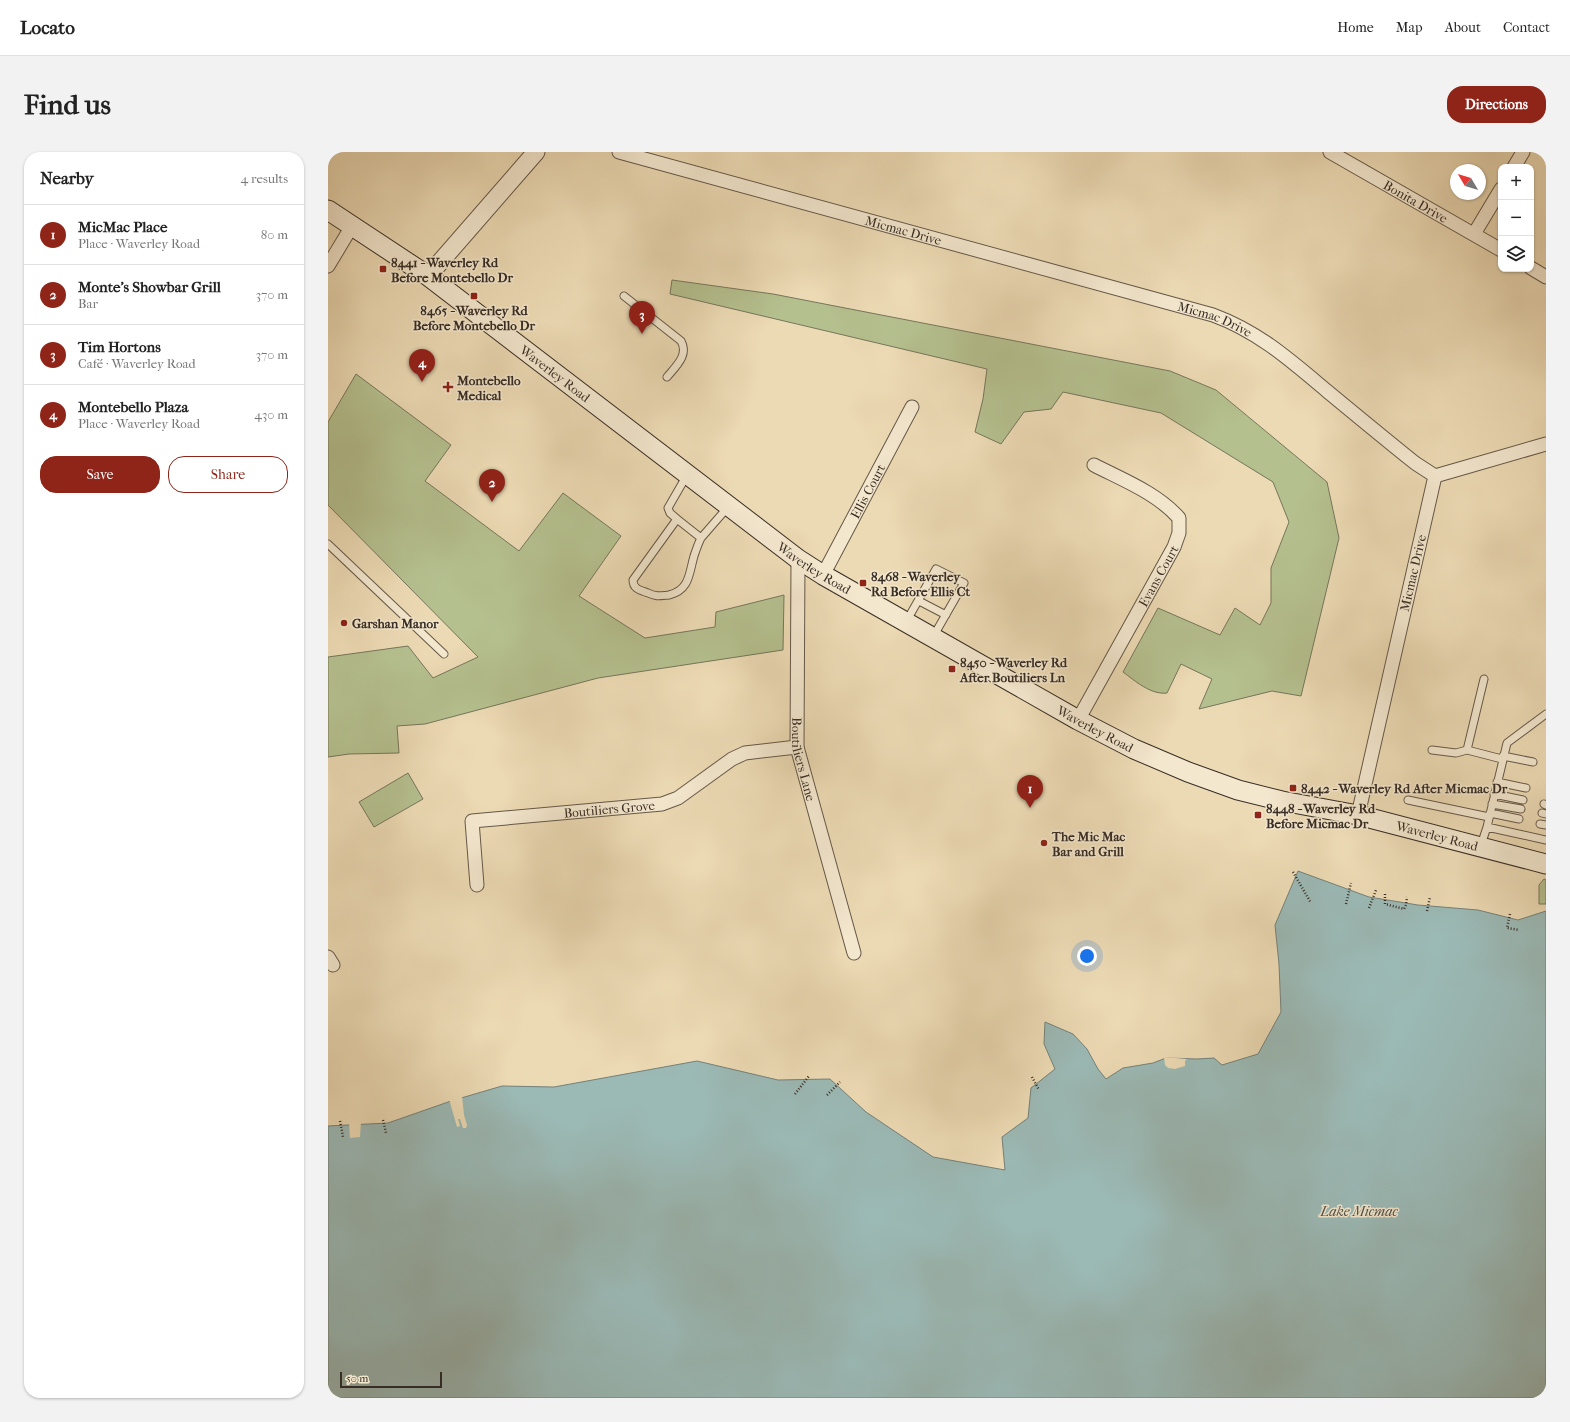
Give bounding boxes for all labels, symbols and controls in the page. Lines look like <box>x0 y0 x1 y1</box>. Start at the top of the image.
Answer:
text: Locato <box>20 17 75 39</box>
text: Home <box>1337 19 1374 36</box>
text: Map <box>1396 19 1423 36</box>
text: About <box>1445 19 1481 36</box>
text: Contact <box>1503 19 1550 36</box>
button: Directions <box>1447 86 1546 123</box>
text: Find us <box>24 88 111 121</box>
north arrow <box>1450 164 1486 200</box>
map controls <box>1498 164 1534 272</box>
button: + <box>1498 164 1534 200</box>
text: Nearby <box>40 168 94 188</box>
text: 4 results <box>241 171 288 186</box>
street label: Bonita Drive <box>1381 177 1451 226</box>
button: − <box>1498 200 1534 236</box>
street label: Micmac Drive <box>864 212 944 248</box>
text: MicMac Place <box>78 218 167 236</box>
text: 1 <box>51 227 55 242</box>
text: 80 m <box>261 227 288 242</box>
text: Place · Waverley Road <box>78 236 200 251</box>
button: layers <box>1498 236 1534 272</box>
place label: 8441 - Waverley Rd Before Montebello Dr <box>391 255 513 285</box>
marker: 8441 - Waverley Rd Before Montebello Dr <box>378 264 388 274</box>
text: Monte's Showbar Grill <box>78 278 221 296</box>
text: 2 <box>50 287 56 302</box>
text: 370 m <box>256 287 288 302</box>
marker: 8465 - Waverley Rd Before Montebello Dr <box>469 291 479 301</box>
text: Bar <box>78 296 98 311</box>
street label: Micmac Drive <box>1176 298 1255 340</box>
pin: 3 <box>629 301 655 334</box>
place label: 8465 - Waverley Rd Before Montebello Dr <box>413 303 535 333</box>
text: Tim Hortons <box>78 338 161 356</box>
street label: Waverley Road <box>516 341 594 405</box>
text: 3 <box>50 347 56 362</box>
text: 370 m <box>256 347 288 362</box>
pin: 4 <box>409 349 435 382</box>
text: Café · Waverley Road <box>78 356 196 371</box>
place label: Montebello Medical <box>456 373 521 403</box>
marker: Montebello Medical <box>442 381 454 393</box>
text: Montebello Plaza <box>78 398 188 416</box>
text: 4 <box>49 407 57 422</box>
text: 430 m <box>254 407 288 422</box>
text: Place · Waverley Road <box>78 416 200 431</box>
button: Save <box>40 456 160 493</box>
button: Share <box>168 456 288 493</box>
street label: Ellis Court <box>847 461 888 521</box>
pin: 2 <box>479 469 505 502</box>
street label: Micmac Drive <box>1397 533 1429 613</box>
street label: Waverley Road <box>774 538 854 597</box>
street label: Evans Court <box>1135 542 1181 609</box>
place label: 8468 - Waverley Rd Before Ellis Ct <box>871 569 971 599</box>
marker: 8468 - Waverley Rd Before Ellis Ct <box>858 578 868 588</box>
place label: Garshan Manor <box>352 616 439 631</box>
marker: Garshan Manor <box>339 618 349 628</box>
place label: 8450 - Waverley Rd After Boutiliers Ln <box>959 655 1068 685</box>
marker: 8450 - Waverley Rd After Boutiliers Ln <box>947 664 957 674</box>
street label: Waverley Road <box>1054 702 1137 755</box>
street label: Boutiliers Lane <box>789 717 819 803</box>
pin: 1 <box>1017 775 1043 808</box>
place label: 8442 - Waverley Rd After Micmac Dr <box>1301 781 1508 797</box>
marker: 8442 - Waverley Rd After Micmac Dr <box>1288 783 1298 793</box>
street label: Boutiliers Grove <box>563 797 656 820</box>
place label: 8448 - Waverley Rd Before Micmac Dr <box>1266 801 1376 831</box>
marker: 8448 - Waverley Rd Before Micmac Dr <box>1253 810 1263 820</box>
street label: Waverley Road <box>1394 818 1481 854</box>
place label: The Mic Mac Bar and Grill <box>1051 829 1126 859</box>
marker: The Mic Mac Bar and Grill <box>1039 838 1049 848</box>
your location <box>1077 946 1097 966</box>
water label: Lake Micmac <box>1319 1203 1398 1220</box>
scale bar <box>340 1370 442 1389</box>
text: 50 m <box>346 1372 368 1385</box>

